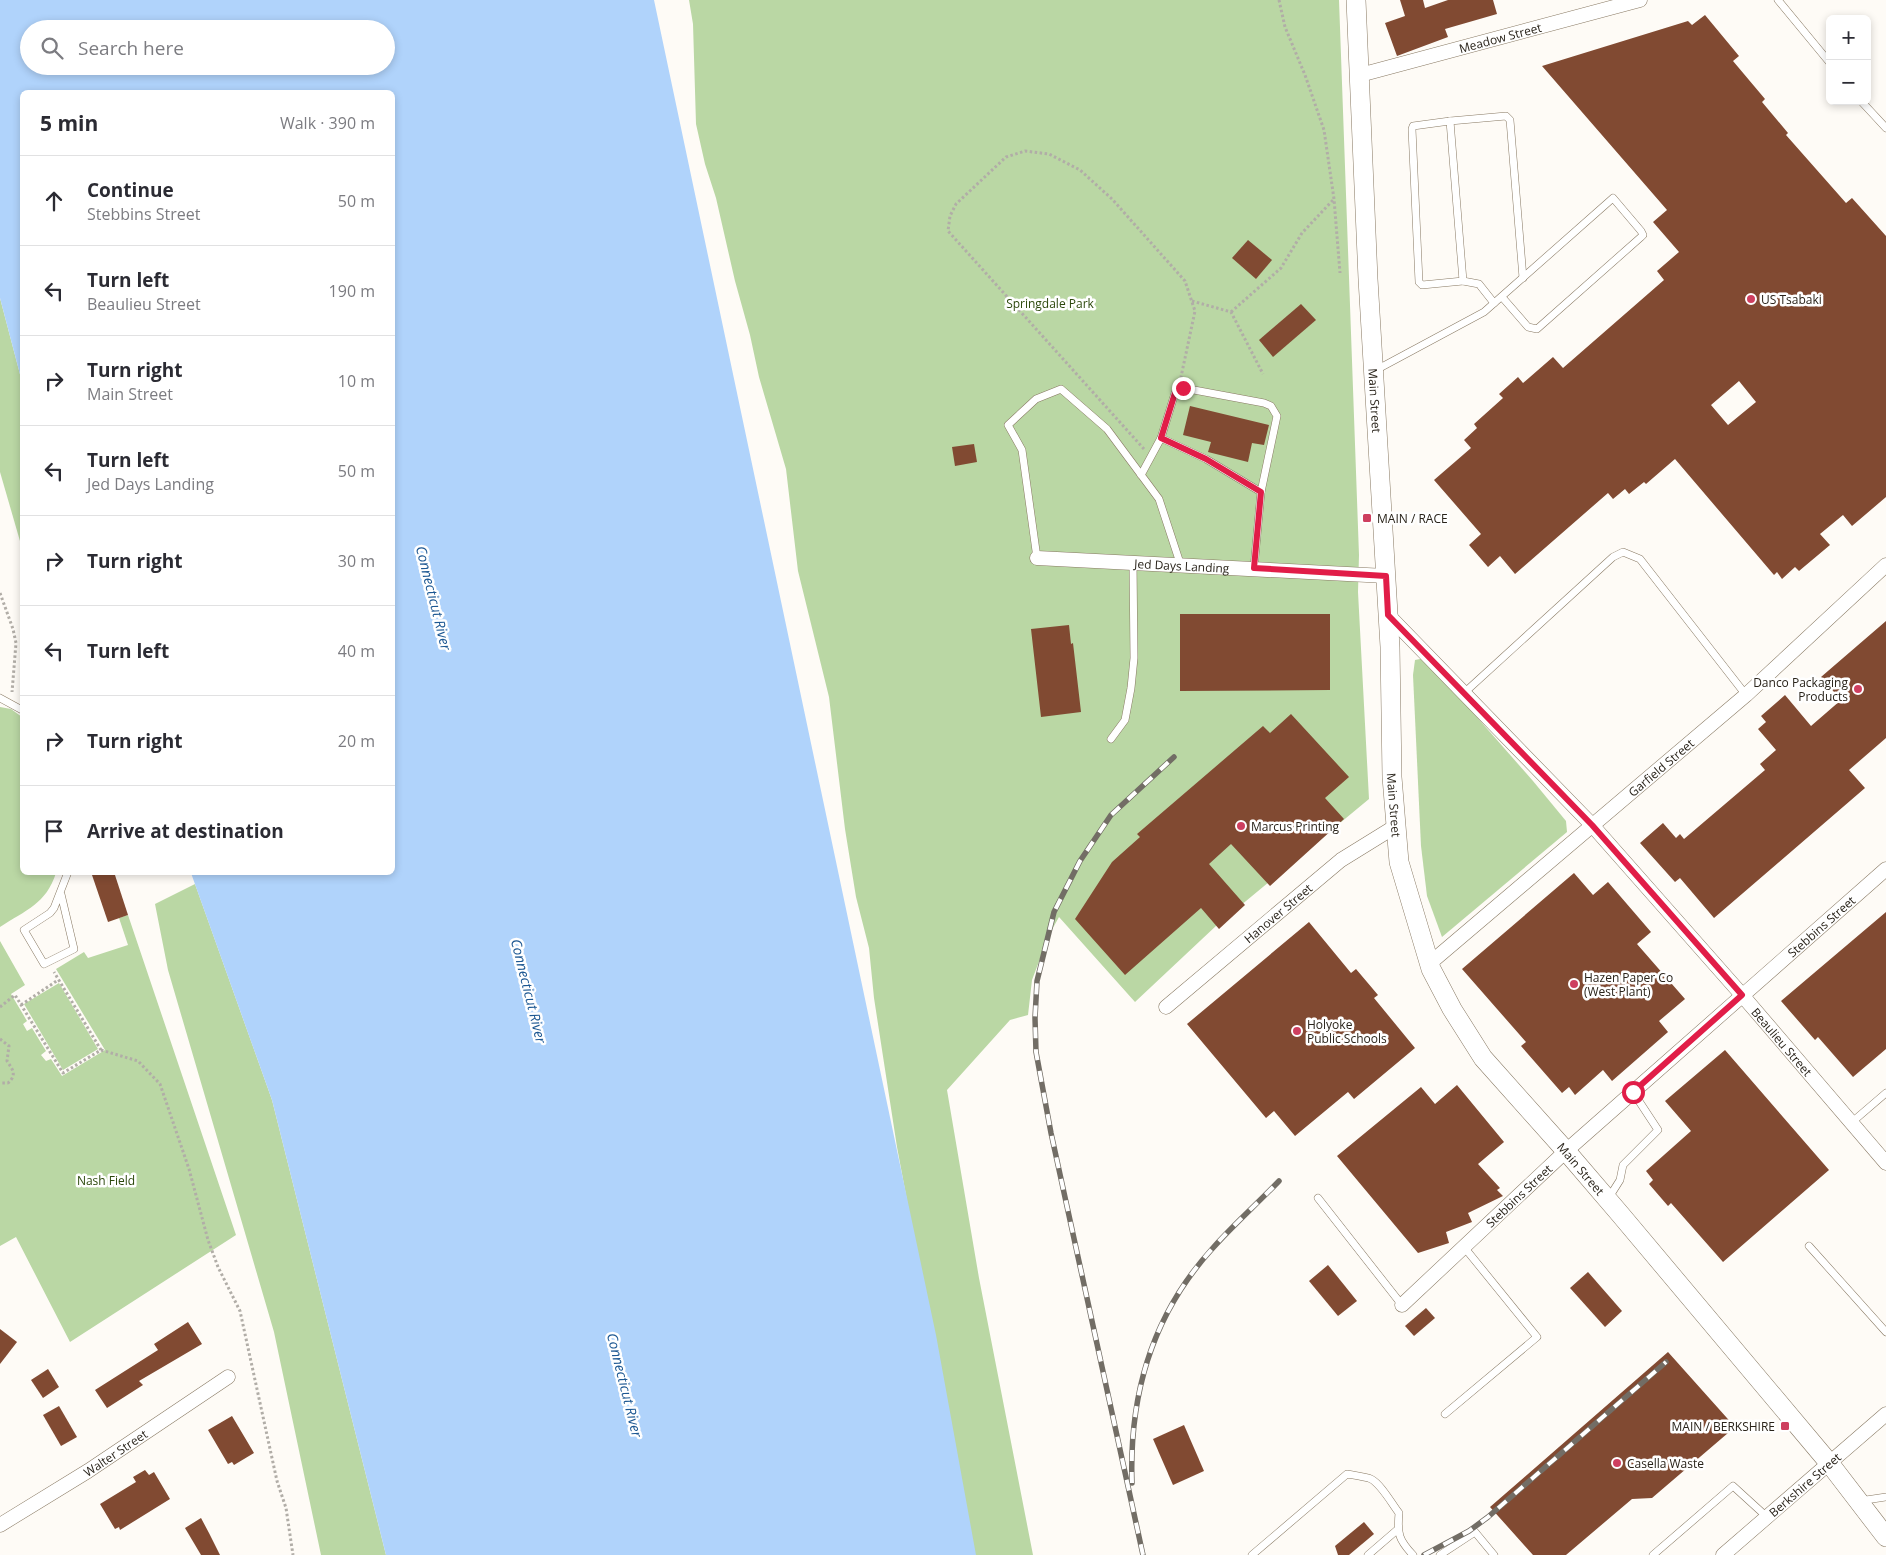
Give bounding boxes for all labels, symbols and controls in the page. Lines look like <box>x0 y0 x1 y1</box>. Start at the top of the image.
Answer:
map controls <box>1826 15 1871 105</box>
button: + <box>1826 15 1871 60</box>
street label: Meadow Street <box>1457 18 1543 57</box>
search box <box>20 20 395 75</box>
icon: search <box>38 34 66 62</box>
text: Search here <box>78 35 184 61</box>
button: − <box>1826 60 1871 105</box>
text: 5 min <box>40 109 98 137</box>
text: Walk · 390 m <box>280 112 375 134</box>
text: Continue <box>87 177 174 203</box>
icon: ahead <box>40 187 68 215</box>
text: 50 m <box>338 190 375 212</box>
text: Stebbins Street <box>87 203 200 225</box>
text: Turn left <box>87 267 169 293</box>
icon: left <box>40 277 68 305</box>
text: 190 m <box>329 280 375 302</box>
place label: US Tsabaki <box>1761 291 1822 308</box>
text: Beaulieu Street <box>87 293 201 315</box>
marker: US Tsabaki <box>1745 293 1757 305</box>
park label: Springdale Park <box>1006 295 1095 312</box>
text: Turn right <box>87 357 182 383</box>
icon: right <box>40 367 68 395</box>
street label: Main Street <box>1365 368 1386 433</box>
text: 10 m <box>338 370 375 392</box>
route end <box>1172 377 1195 400</box>
text: Main Street <box>87 383 173 405</box>
text: Turn left <box>87 447 169 473</box>
icon: left <box>40 457 68 485</box>
text: 50 m <box>338 460 375 482</box>
text: Jed Days Landing <box>87 473 214 495</box>
place label: MAIN / RACE <box>1377 510 1448 527</box>
marker: MAIN / RACE <box>1361 512 1373 524</box>
water label: Connecticut River <box>412 544 456 653</box>
icon: right <box>40 547 68 575</box>
text: Turn right <box>87 548 182 574</box>
text: 30 m <box>338 550 375 572</box>
street label: Jed Days Landing <box>1133 554 1230 576</box>
icon: left <box>40 637 68 665</box>
text: Turn left <box>87 638 169 664</box>
text: 40 m <box>338 640 375 662</box>
place label: Danco Packaging Products <box>1753 674 1848 705</box>
marker: Danco Packaging Products <box>1852 683 1864 695</box>
icon: right <box>40 727 68 755</box>
text: Turn right <box>87 728 182 754</box>
text: 20 m <box>338 730 375 752</box>
street label: Garfield Street <box>1624 735 1697 800</box>
street label: Main Street <box>1383 772 1405 838</box>
icon: arrive <box>40 817 68 845</box>
text: Arrive at destination <box>87 818 284 844</box>
place label: Marcus Printing <box>1251 818 1339 835</box>
marker: Marcus Printing <box>1235 820 1247 832</box>
street label: Hanover Street <box>1240 879 1316 947</box>
street label: Stebbins Street <box>1784 892 1859 961</box>
water label: Connecticut River <box>507 937 551 1046</box>
place label: Hazen Paper Co (West Plant) <box>1584 969 1673 1000</box>
marker: Hazen Paper Co (West Plant) <box>1568 978 1580 990</box>
street label: Beaulieu Street <box>1748 1004 1816 1080</box>
place label: Holyoke Public Schools <box>1307 1016 1387 1047</box>
marker: Holyoke Public Schools <box>1291 1025 1303 1037</box>
route start <box>1622 1081 1645 1104</box>
street label: Main Street <box>1554 1139 1609 1199</box>
street label: Stebbins Street <box>1482 1160 1555 1231</box>
park label: Nash Field <box>77 1172 135 1189</box>
water label: Connecticut River <box>603 1331 647 1440</box>
place label: MAIN / BERKSHIRE <box>1672 1418 1775 1435</box>
marker: MAIN / BERKSHIRE <box>1779 1420 1791 1432</box>
street label: Walter Street <box>80 1425 150 1480</box>
street label: Berkshire Street <box>1765 1448 1844 1520</box>
place label: Casella Waste <box>1627 1455 1704 1472</box>
marker: Casella Waste <box>1611 1457 1623 1469</box>

